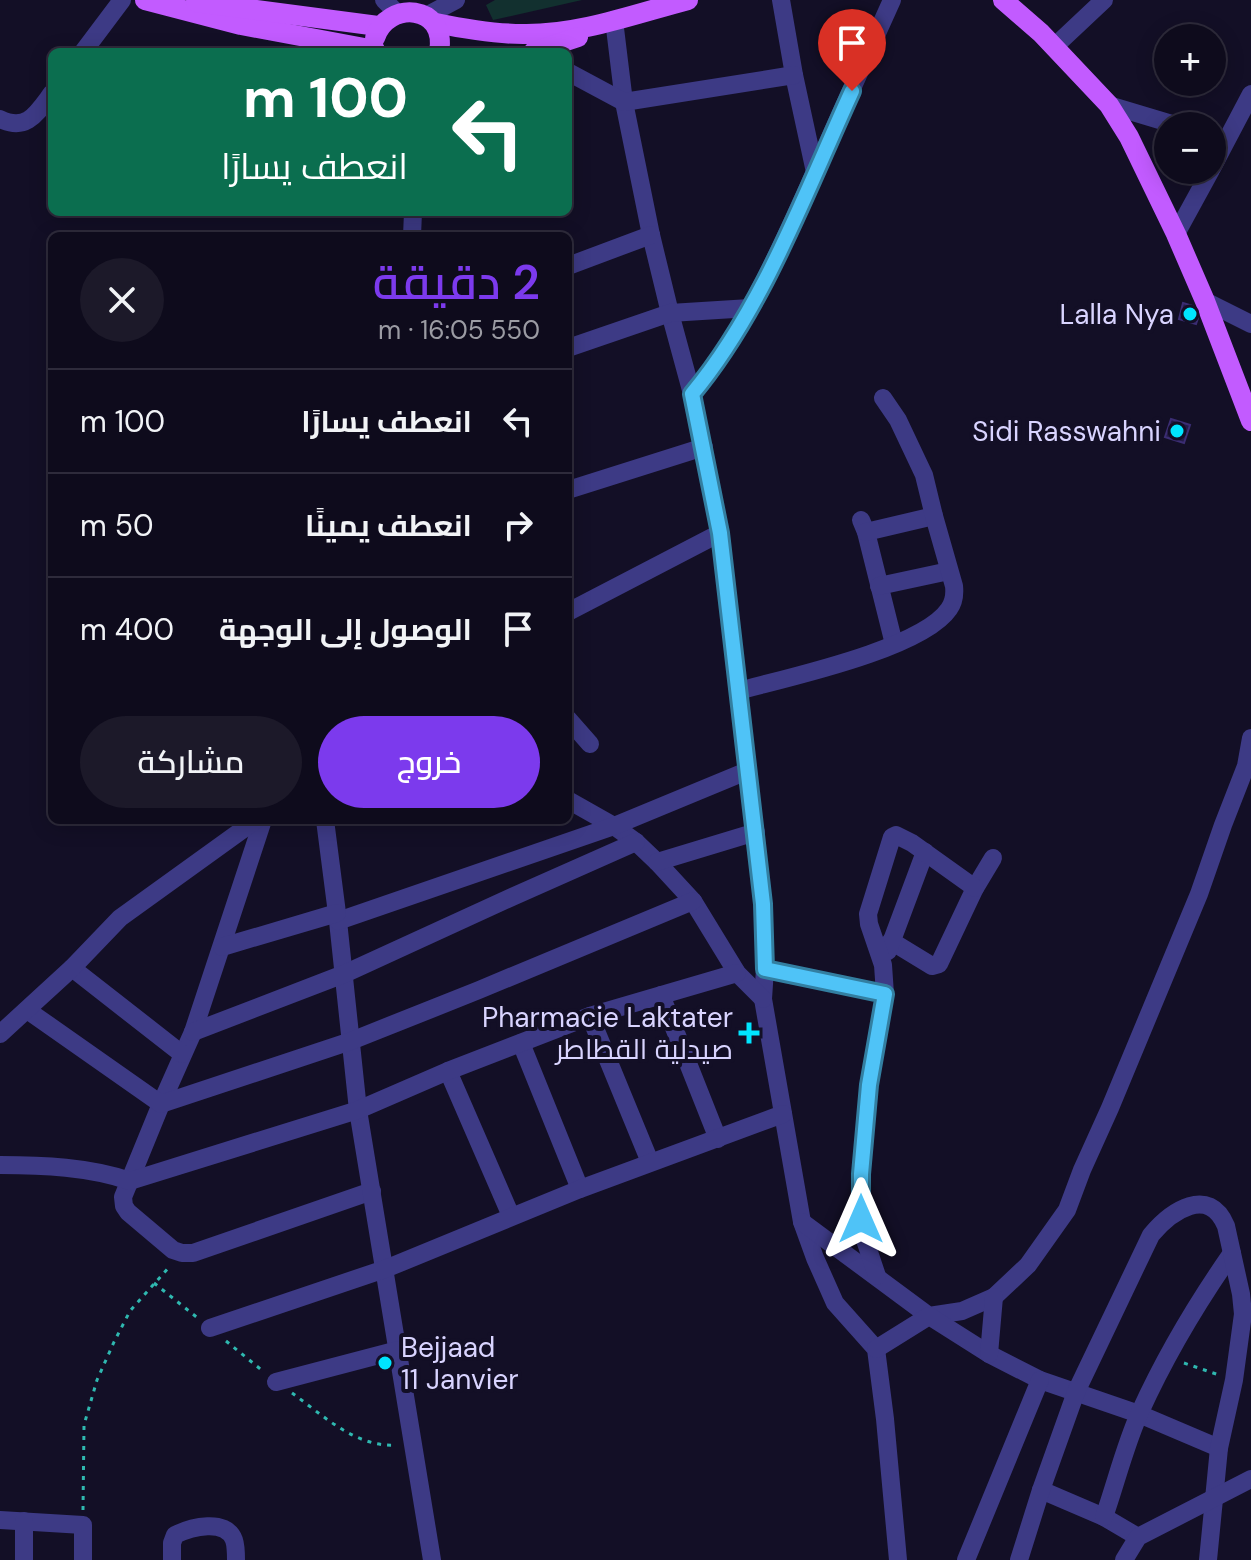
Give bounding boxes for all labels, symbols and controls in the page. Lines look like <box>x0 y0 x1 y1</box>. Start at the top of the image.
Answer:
pin <box>818 9 886 91</box>
icon: arrive <box>830 21 874 65</box>
map controls <box>1154 24 1226 184</box>
button: + <box>1154 24 1226 96</box>
text: 100 m <box>243 61 408 134</box>
icon: left <box>436 80 540 184</box>
button: − <box>1154 112 1226 184</box>
text: انعطف يسارًا <box>221 143 408 190</box>
text: 2 دقيقة <box>373 251 540 314</box>
button: close <box>80 258 164 342</box>
place label: Lalla Nya <box>1060 296 1174 333</box>
marker: Lalla Nya <box>1181 305 1199 323</box>
text: 550 m · 16:05 <box>378 313 540 347</box>
icon: left <box>496 399 540 443</box>
text: 100 m <box>80 402 165 441</box>
text: انعطف يسارًا <box>301 402 472 441</box>
place label: Sidi Rasswahni <box>972 413 1161 450</box>
marker: Sidi Rasswahni <box>1168 422 1186 440</box>
icon: right <box>496 503 540 547</box>
text: 50 m <box>80 506 154 545</box>
text: انعطف يمينًا <box>305 506 472 545</box>
icon: arrive <box>496 607 540 651</box>
text: 400 m <box>80 610 174 649</box>
text: الوصول إلى الوجهة <box>219 610 472 649</box>
button: مشاركة <box>80 716 302 808</box>
button: خروج <box>318 716 540 808</box>
place label: Pharmacie Laktater صيدلية القطاطر <box>482 999 733 1068</box>
marker: Pharmacie Laktater صيدلية القطاطر <box>740 1024 758 1042</box>
position arrow <box>819 1177 903 1261</box>
place label: Bejjaad 11 Janvier <box>401 1329 519 1398</box>
marker: Bejjaad 11 Janvier <box>376 1354 394 1372</box>

